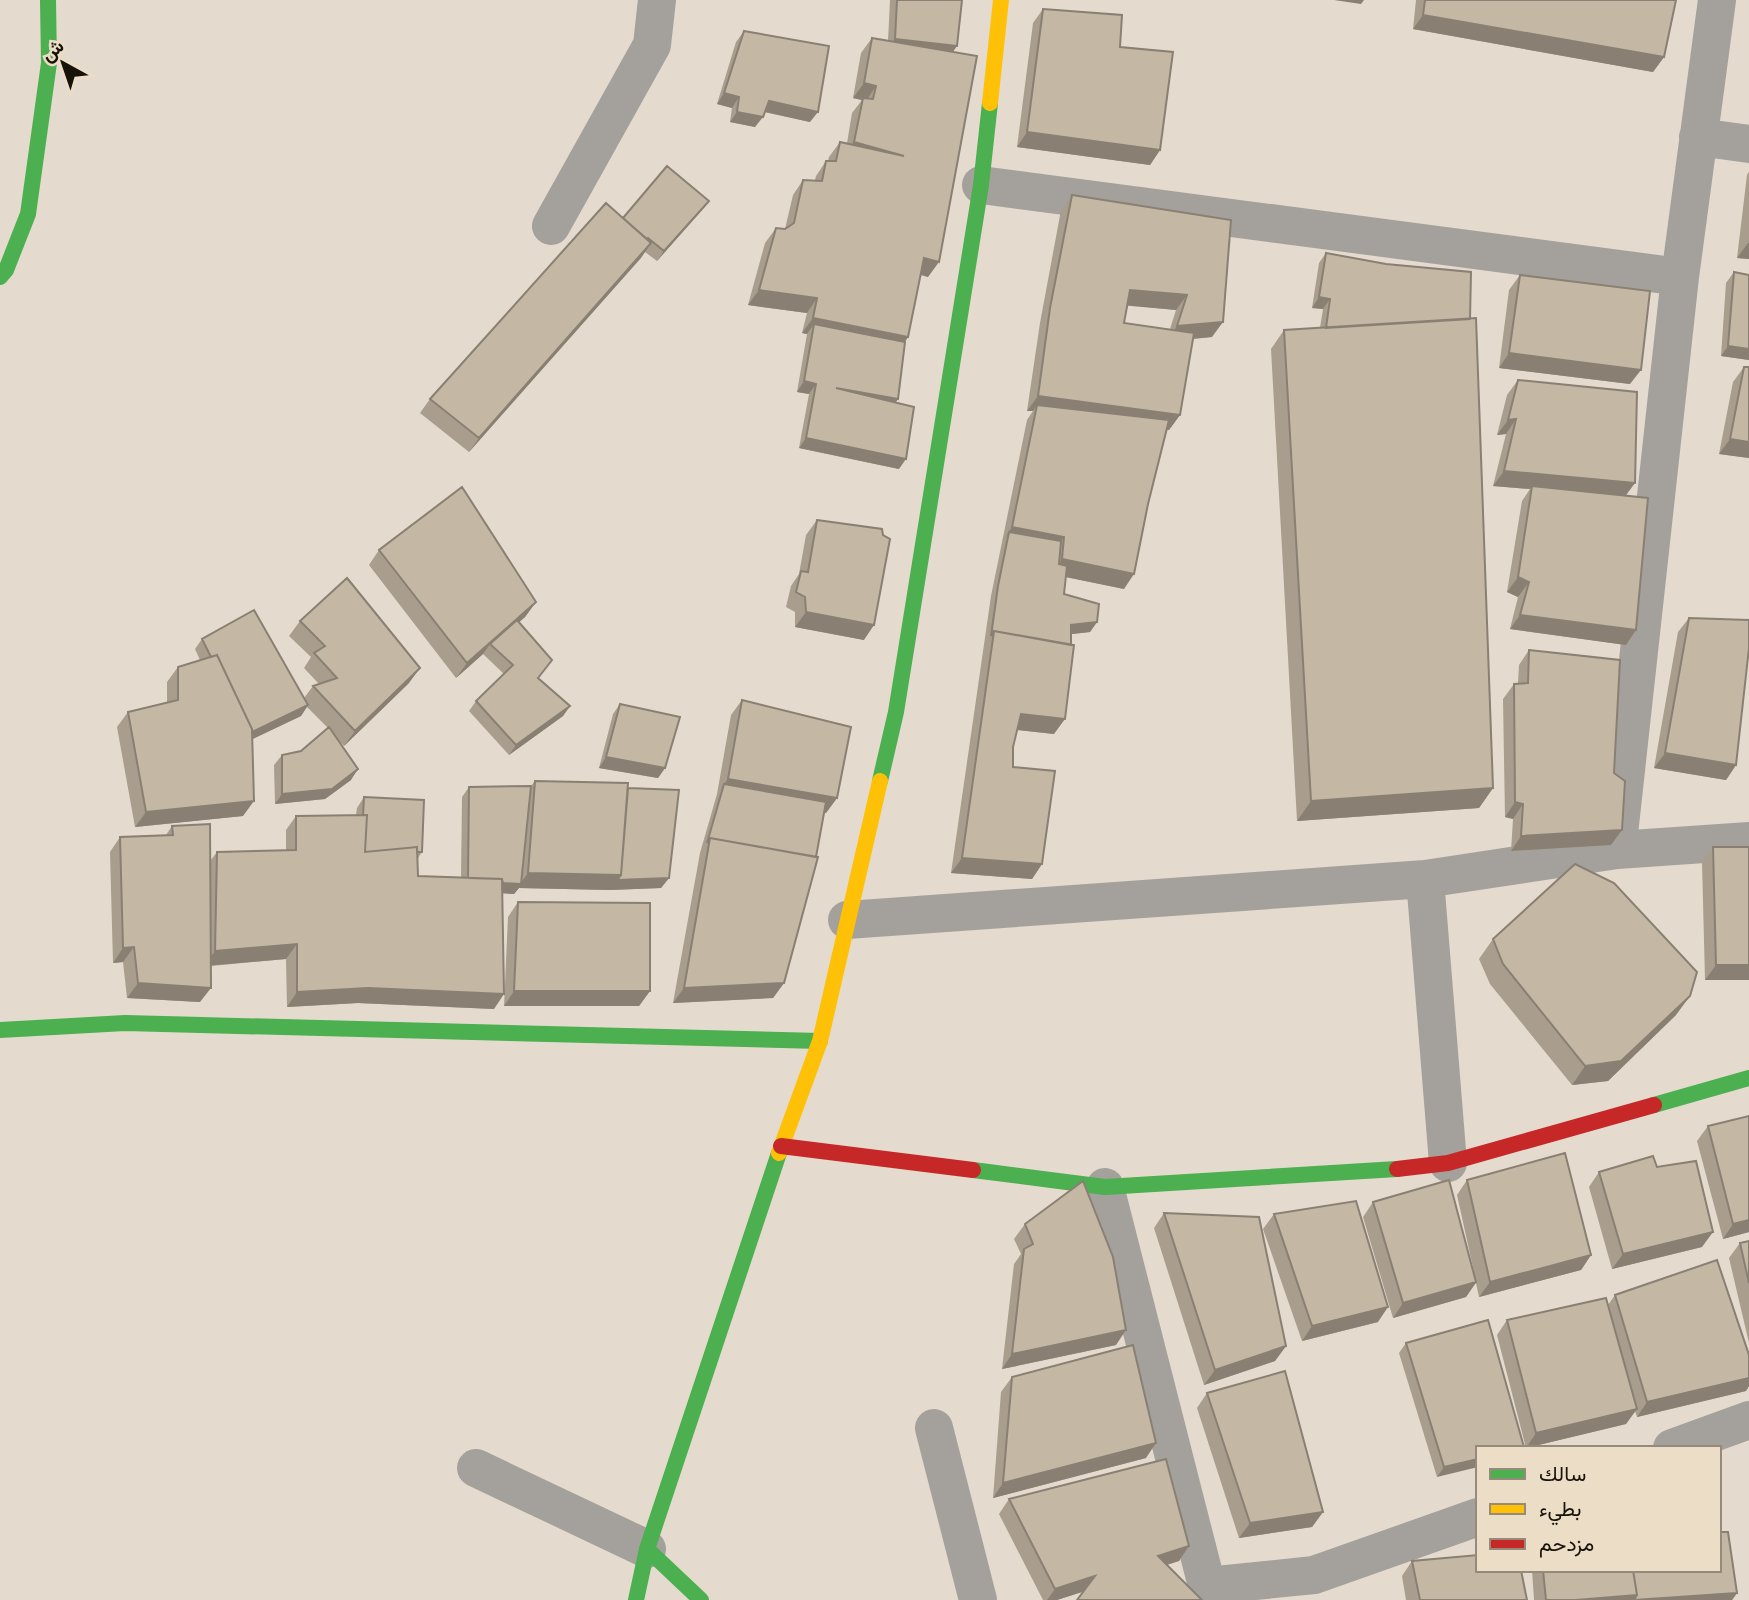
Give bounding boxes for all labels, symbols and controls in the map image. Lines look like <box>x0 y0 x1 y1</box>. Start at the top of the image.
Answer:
north arrow <box>28 28 98 98</box>
text: ش <box>36 34 69 67</box>
legend <box>1476 1446 1721 1572</box>
text: سالك <box>1539 1461 1586 1487</box>
text: بطيء <box>1539 1496 1582 1526</box>
text: مزدحم <box>1539 1531 1594 1558</box>

